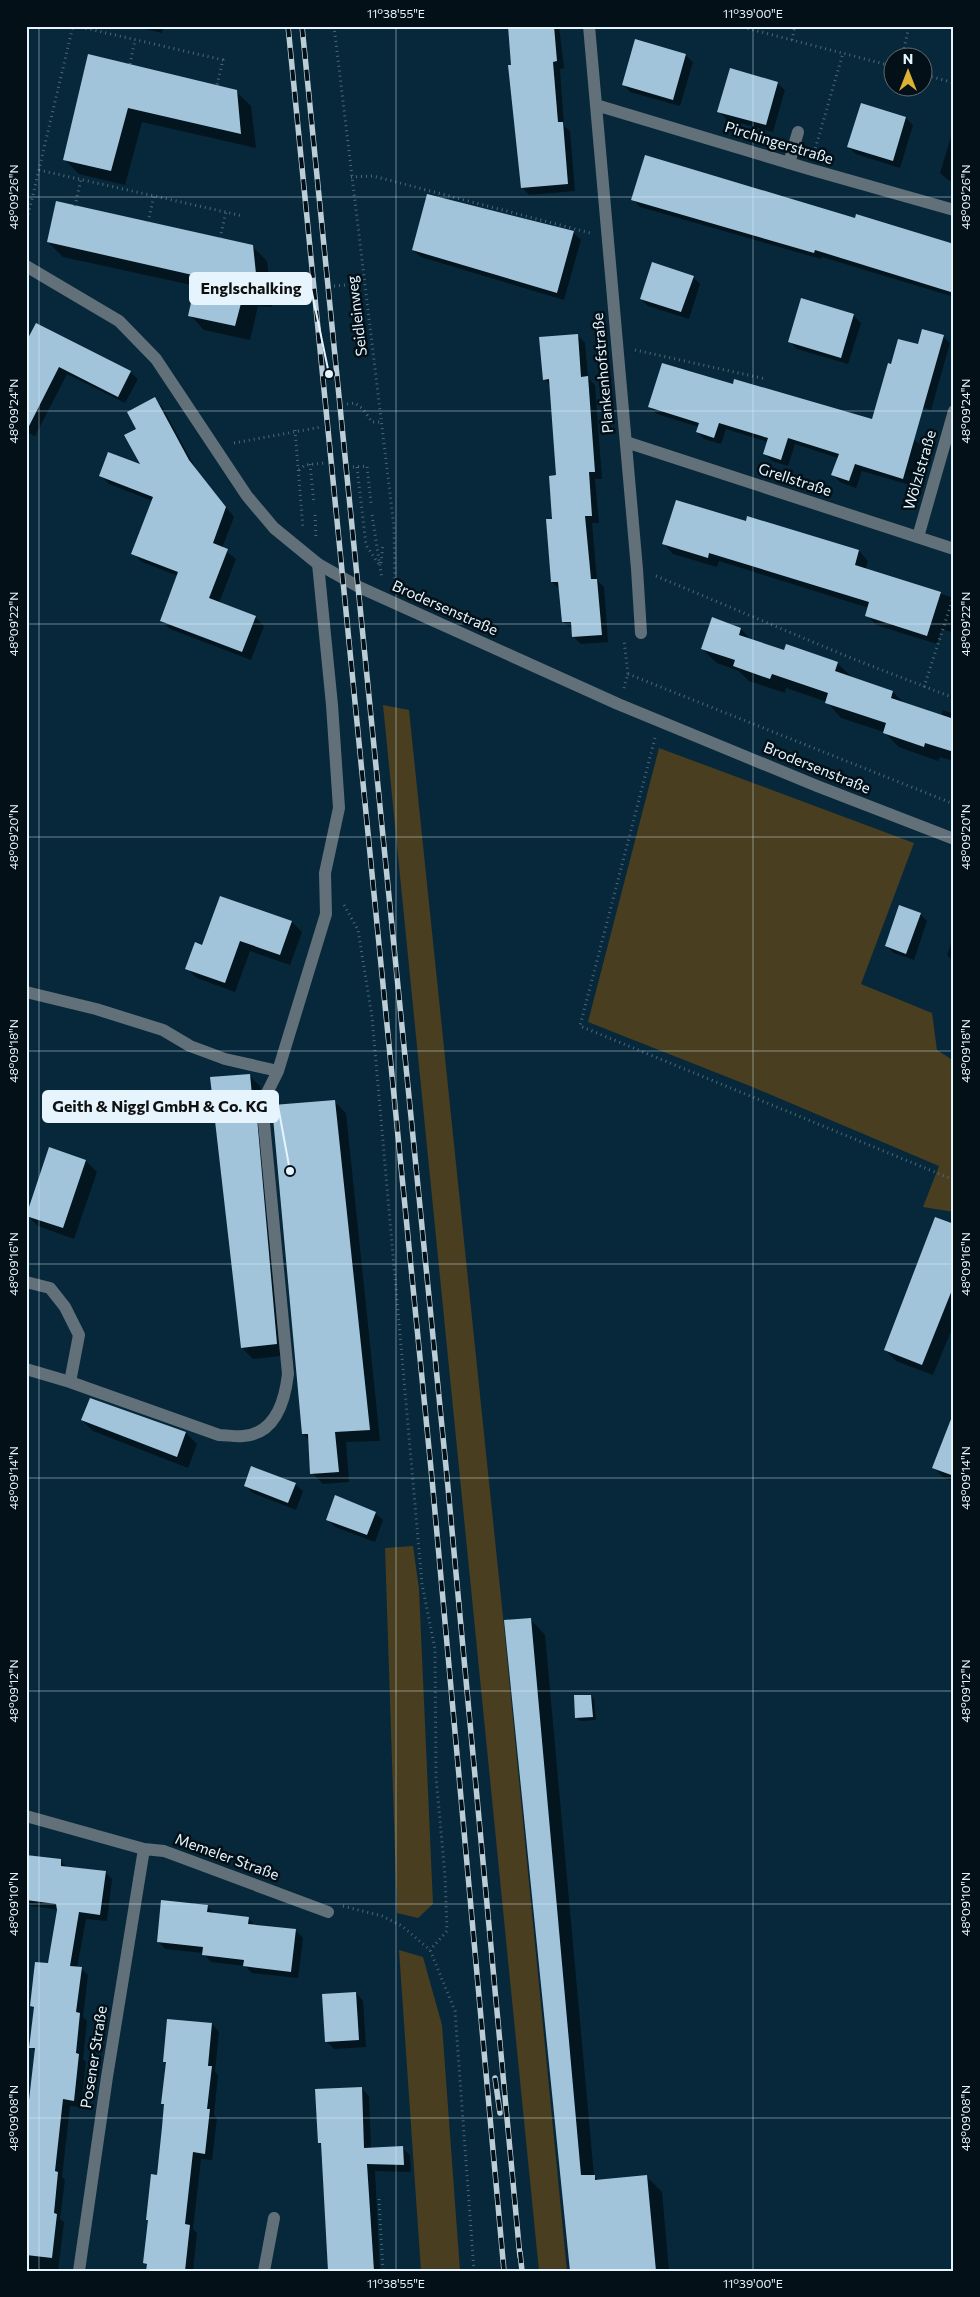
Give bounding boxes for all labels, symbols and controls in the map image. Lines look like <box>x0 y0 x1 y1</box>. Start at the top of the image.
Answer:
text: 11°38'55"E <box>367 6 425 20</box>
text: 11°39'00"E <box>723 6 783 20</box>
north arrow <box>882 48 932 98</box>
text: N <box>903 50 913 67</box>
street label: Pirchingerstraße <box>723 117 836 167</box>
text: 48°09'26"N <box>6 164 20 230</box>
text: 48°09'26"N <box>958 164 972 230</box>
callout: Englschalking <box>190 273 311 304</box>
street label: Seidleinweg <box>342 275 370 357</box>
text: Englschalking <box>201 278 302 297</box>
street label: Plankenhofstraße <box>588 312 616 434</box>
text: 48°09'24"N <box>6 379 20 443</box>
text: 48°09'24"N <box>958 379 972 443</box>
street label: Wölzlstraße <box>899 428 939 512</box>
street label: Grellstraße <box>756 459 834 499</box>
street label: Brodersenstraße <box>390 576 501 638</box>
text: 48°09'22"N <box>6 592 20 656</box>
text: 48°09'22"N <box>958 592 972 656</box>
street label: Brodersenstraße <box>761 737 874 797</box>
text: 48°09'20"N <box>6 804 20 870</box>
text: 48°09'20"N <box>958 804 972 870</box>
text: 48°09'18"N <box>6 1019 20 1083</box>
text: 48°09'18"N <box>958 1019 972 1083</box>
callout: Geith & Niggl GmbH & Co. KG <box>43 1091 278 1122</box>
text: Geith & Niggl GmbH & Co. KG <box>52 1096 268 1115</box>
text: 48°09'16"N <box>6 1232 20 1296</box>
text: 48°09'16"N <box>958 1232 972 1296</box>
text: 48°09'14"N <box>6 1446 20 1510</box>
text: 48°09'14"N <box>958 1446 972 1510</box>
text: 48°09'12"N <box>6 1660 20 1722</box>
text: 48°09'12"N <box>958 1660 972 1722</box>
street label: Memeler Straße <box>173 1829 282 1883</box>
text: 48°09'10"N <box>6 1872 20 1936</box>
text: 48°09'10"N <box>958 1872 972 1936</box>
street label: Posener Straße <box>76 2004 110 2109</box>
text: 48°09'08"N <box>6 2085 20 2151</box>
text: 48°09'08"N <box>958 2085 972 2151</box>
text: 11°38'55"E <box>367 2276 425 2290</box>
text: 11°39'00"E <box>723 2276 783 2290</box>

